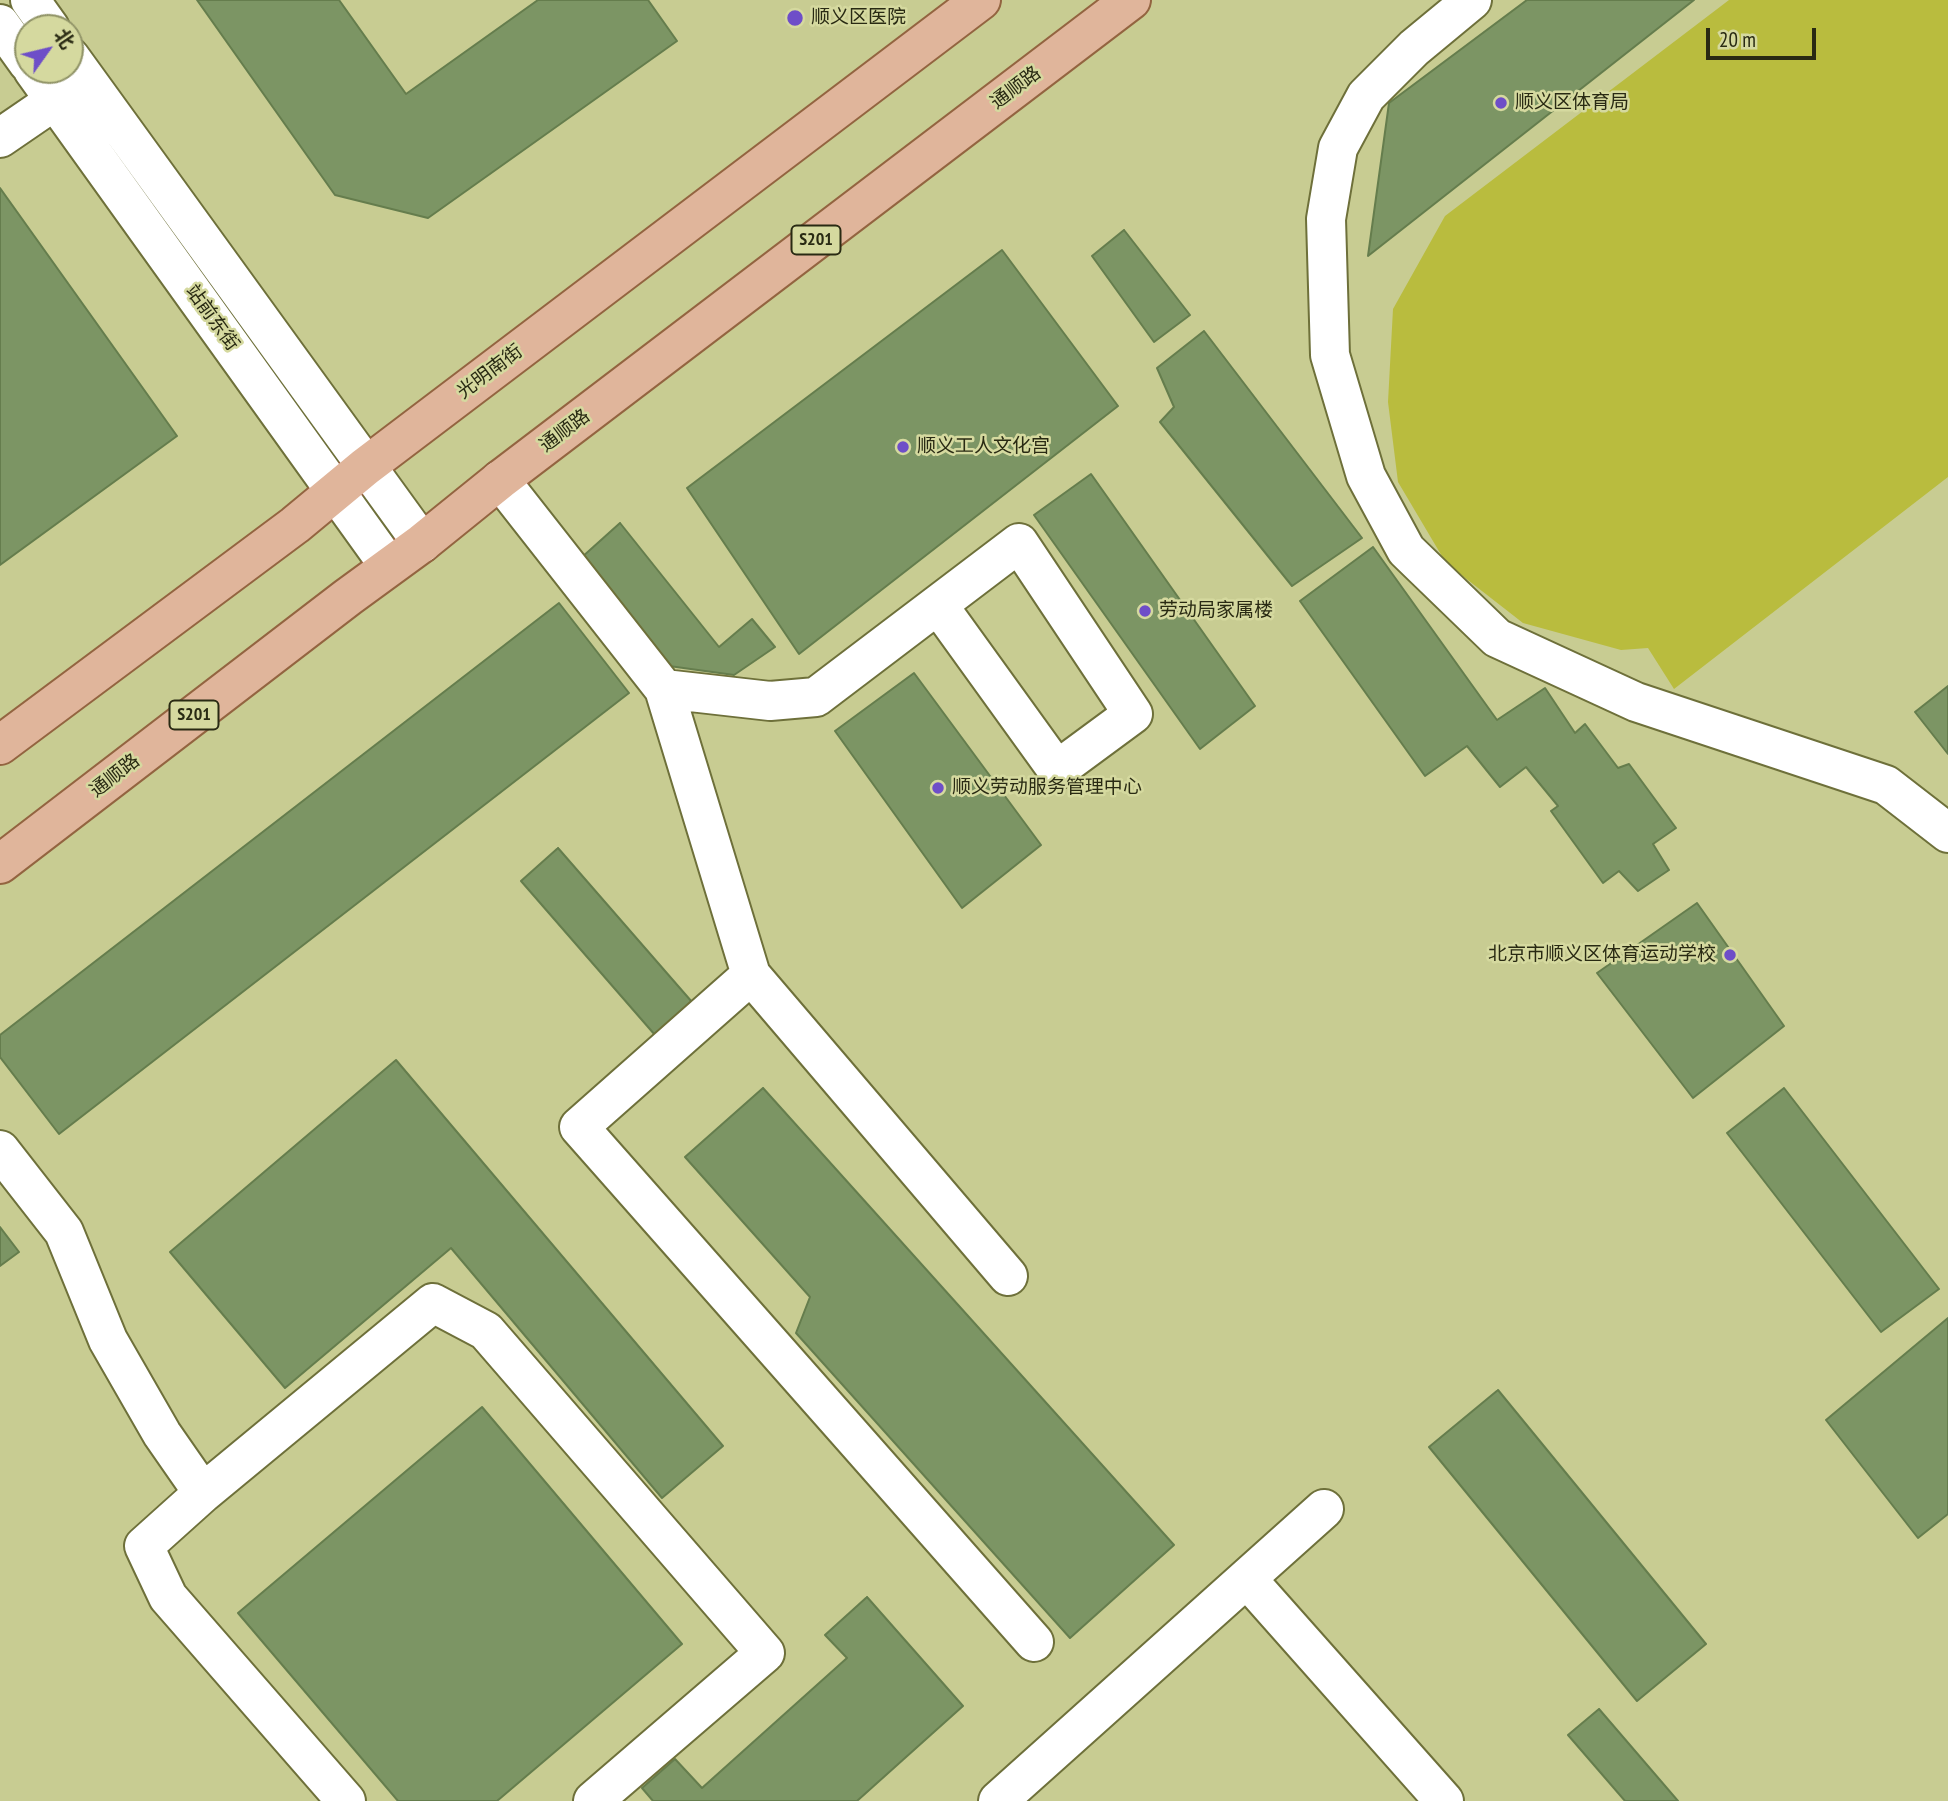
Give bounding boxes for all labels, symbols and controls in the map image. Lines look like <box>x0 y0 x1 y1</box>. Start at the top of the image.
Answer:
place label: 顺义区医院 <box>811 7 906 29</box>
marker: 顺义区医院 <box>785 8 805 28</box>
north arrow <box>14 14 84 84</box>
scale bar <box>1710 14 1820 58</box>
text: 北 <box>49 24 80 53</box>
text: 20 m <box>1719 26 1756 53</box>
street label: 通顺路 <box>986 62 1046 114</box>
place label: 顺义区体育局 <box>1515 92 1629 114</box>
marker: 顺义区体育局 <box>1493 95 1509 111</box>
road number: S201 <box>792 226 840 254</box>
street label: 站前东街 <box>180 281 244 355</box>
street label: 光明南街 <box>453 340 527 404</box>
street label: 通顺路 <box>535 405 595 457</box>
place label: 顺义工人文化宫 <box>917 436 1050 458</box>
marker: 顺义工人文化宫 <box>895 439 911 455</box>
place label: 劳动局家属楼 <box>1159 600 1273 622</box>
marker: 劳动局家属楼 <box>1137 603 1153 619</box>
road number: S201 <box>170 700 218 730</box>
street label: 通顺路 <box>86 749 144 803</box>
place label: 顺义劳动服务管理中心 <box>952 777 1142 799</box>
marker: 顺义劳动服务管理中心 <box>930 780 946 796</box>
place label: 北京市顺义区体育运动学校 <box>1488 944 1716 966</box>
marker: 北京市顺义区体育运动学校 <box>1722 947 1738 963</box>

